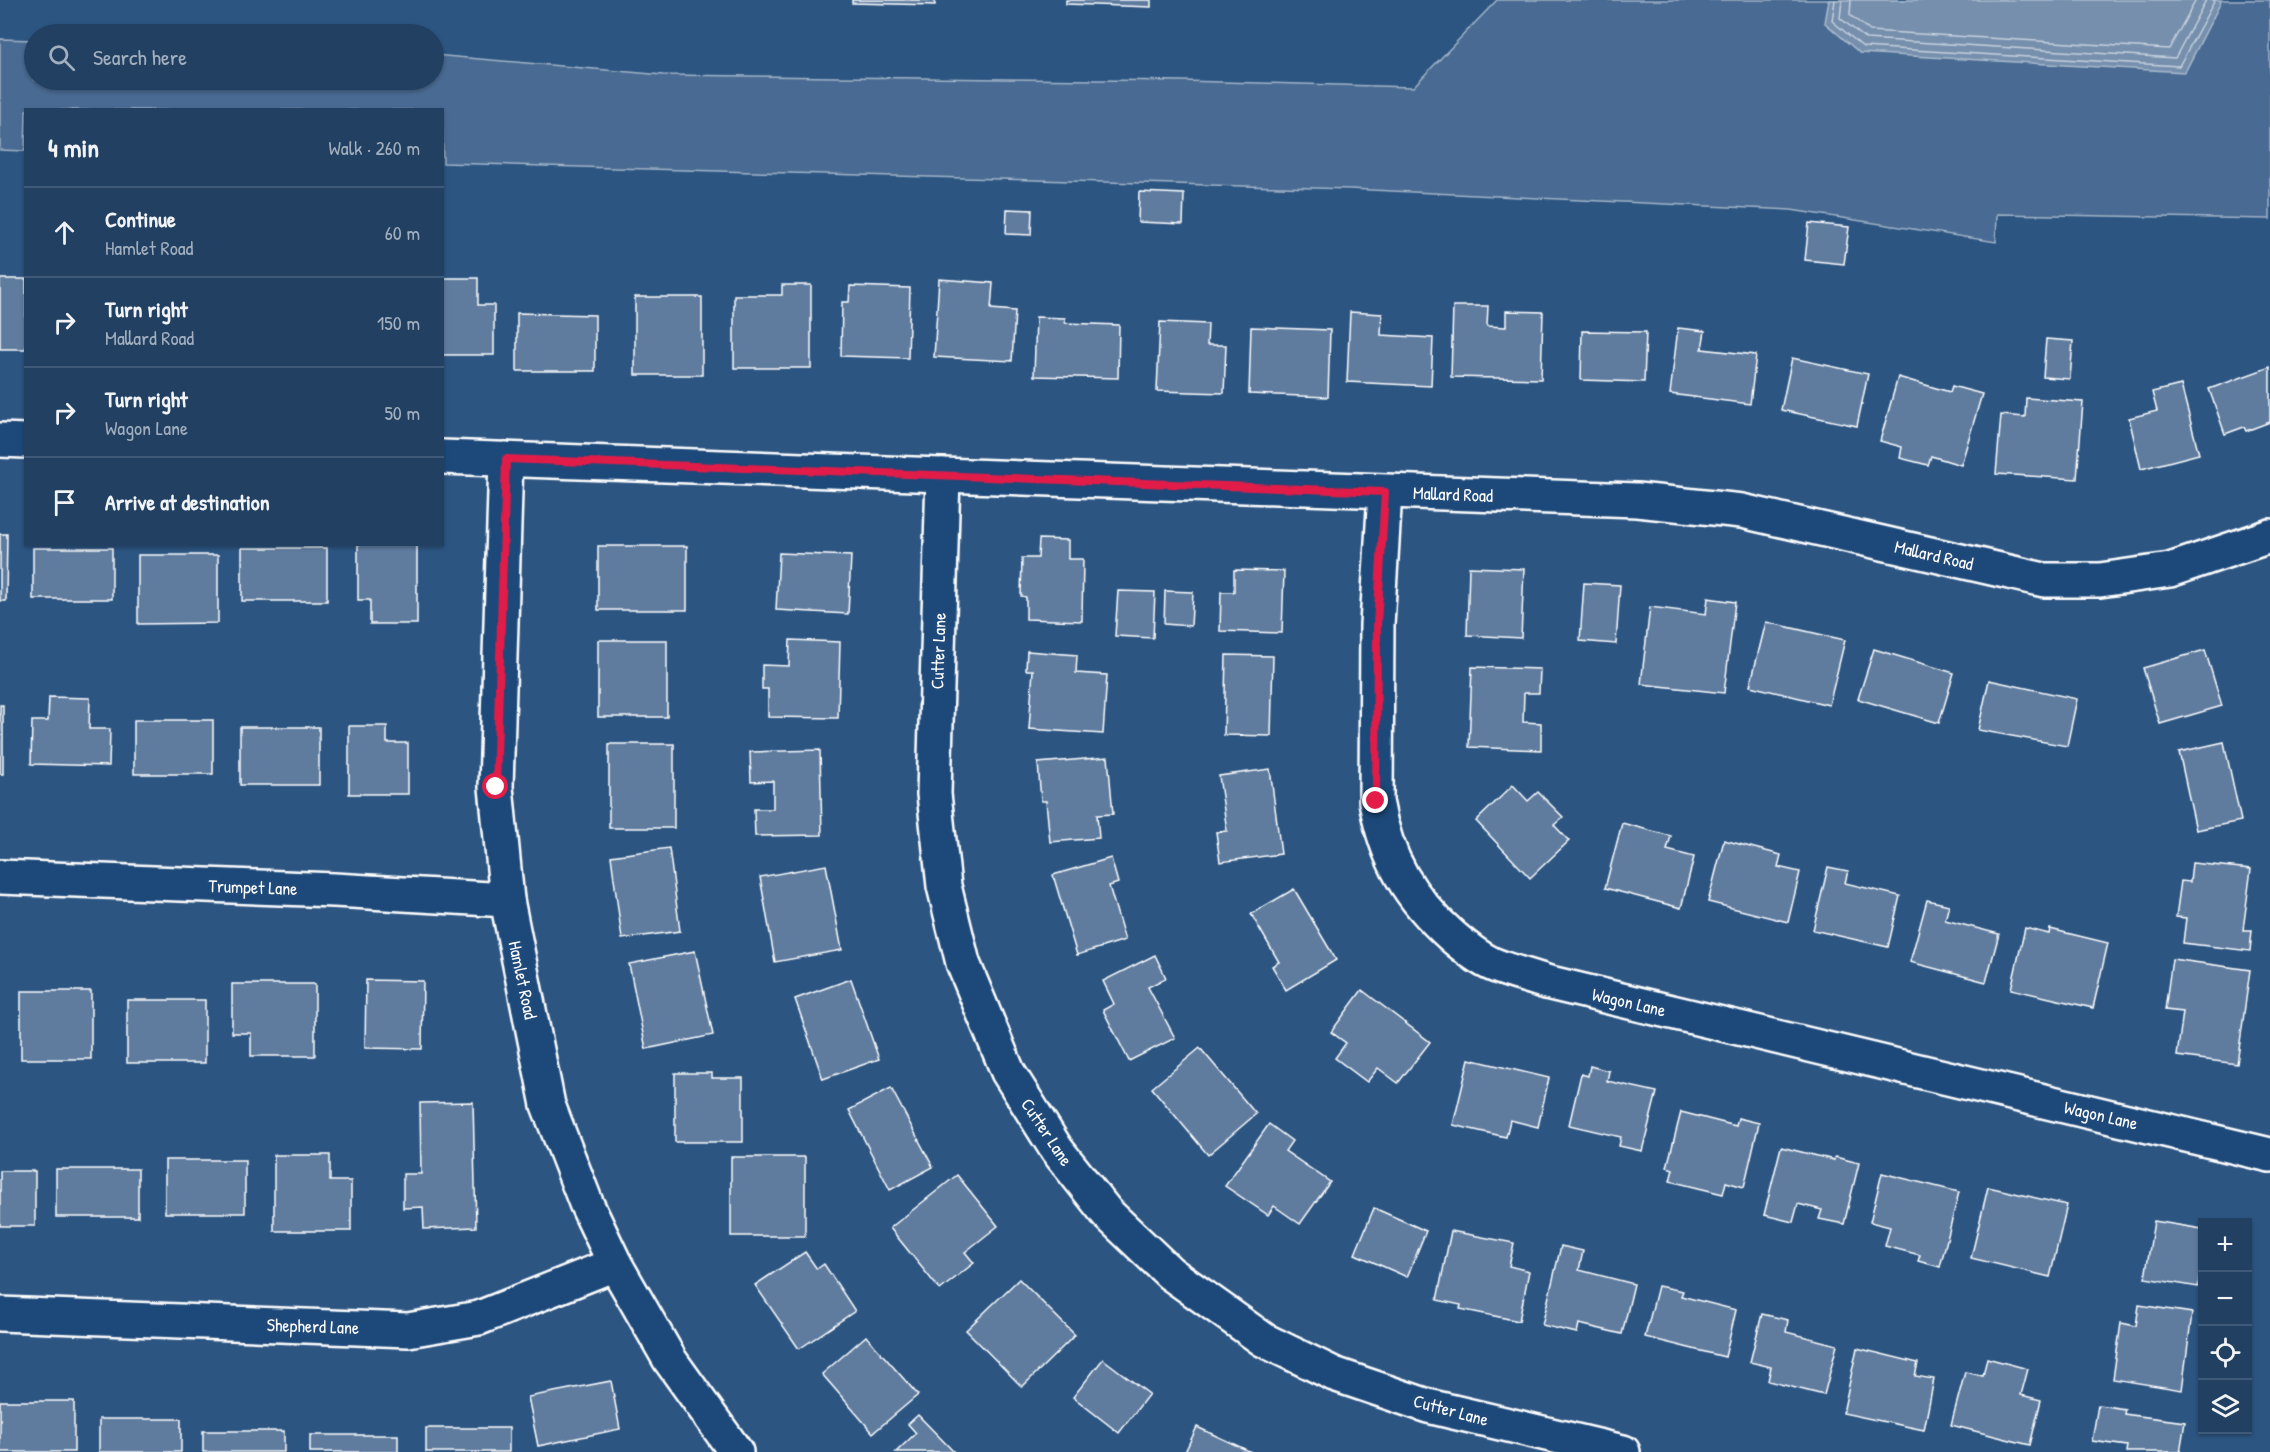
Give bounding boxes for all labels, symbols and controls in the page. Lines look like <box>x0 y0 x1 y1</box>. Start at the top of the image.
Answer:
search box <box>24 24 444 90</box>
icon: search <box>45 41 78 74</box>
text: Search here <box>93 42 187 72</box>
text: 4 min <box>48 130 99 165</box>
text: Walk · 260 m <box>329 134 420 161</box>
text: Continue <box>105 204 176 234</box>
icon: ahead <box>48 216 81 249</box>
text: 60 m <box>385 219 420 246</box>
text: Hamlet Road <box>105 234 193 261</box>
text: Turn right <box>105 294 188 324</box>
icon: right <box>48 306 81 339</box>
text: 150 m <box>377 309 420 336</box>
text: Mallard Road <box>105 324 194 351</box>
text: Turn right <box>105 384 188 414</box>
icon: right <box>48 396 81 429</box>
text: 50 m <box>384 399 420 426</box>
text: Wagon Lane <box>105 414 188 441</box>
street label: Mallard Road <box>1413 480 1493 508</box>
icon: arrive <box>48 486 81 519</box>
text: Arrive at destination <box>105 487 270 517</box>
street label: Mallard Road <box>1892 534 1976 576</box>
street label: Cutter Lane <box>924 612 952 690</box>
route start <box>482 773 508 799</box>
route end <box>1362 787 1388 813</box>
street label: Trumpet Lane <box>208 873 298 901</box>
street label: Hamlet Road <box>503 939 543 1021</box>
street label: Wagon Lane <box>1590 981 1668 1023</box>
street label: Cutter Lane <box>1015 1093 1079 1171</box>
street label: Wagon Lane <box>2062 1094 2140 1136</box>
map controls <box>2198 1218 2252 1434</box>
button: + <box>2198 1218 2252 1272</box>
button: − <box>2198 1272 2252 1326</box>
street label: Shepherd Lane <box>266 1312 360 1340</box>
button: locate <box>2198 1326 2252 1380</box>
button: layers <box>2198 1380 2252 1434</box>
street label: Cutter Lane <box>1411 1388 1491 1432</box>

